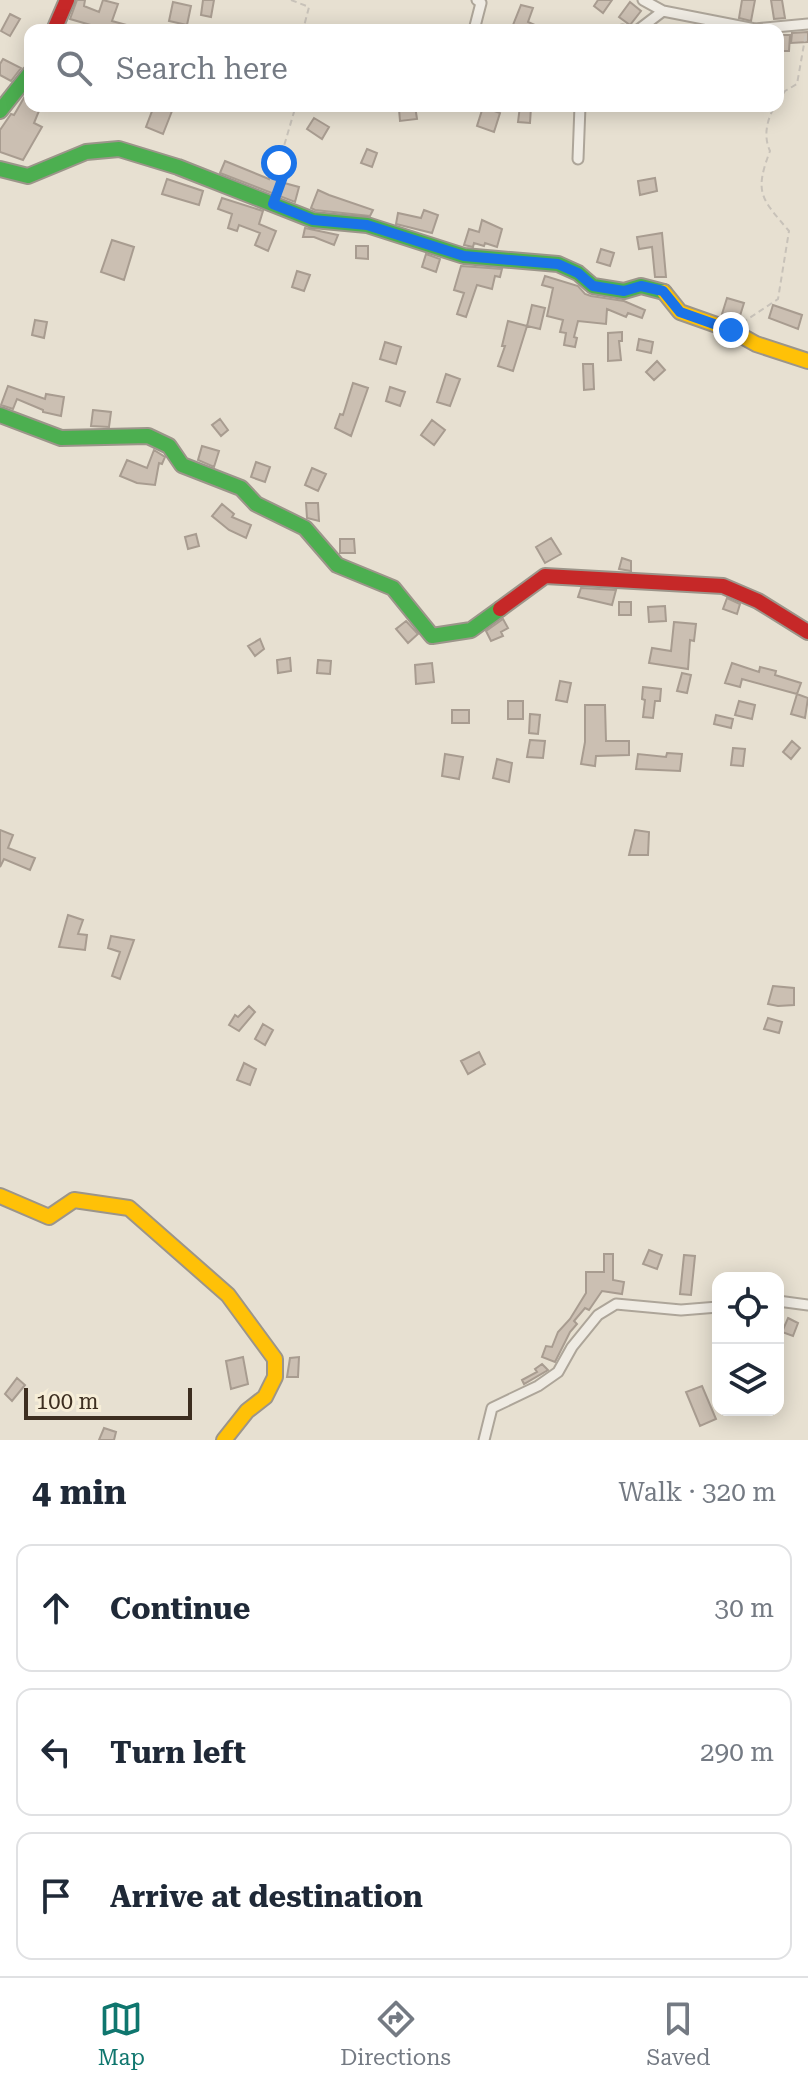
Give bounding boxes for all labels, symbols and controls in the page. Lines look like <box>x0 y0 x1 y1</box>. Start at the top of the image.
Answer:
search box <box>24 24 784 112</box>
icon: search <box>52 46 96 90</box>
text: Search here <box>116 51 288 86</box>
route start <box>261 145 297 181</box>
route end <box>713 312 749 348</box>
map controls <box>712 1272 784 1416</box>
button: locate <box>712 1272 784 1344</box>
button: layers <box>712 1344 784 1416</box>
scale bar <box>24 1384 192 1420</box>
text: 100 m <box>36 1389 99 1414</box>
text: 4 min <box>32 1472 127 1512</box>
text: Walk · 320 m <box>618 1477 776 1507</box>
icon: ahead <box>34 1586 78 1630</box>
text: Continue <box>110 1591 250 1626</box>
text: 30 m <box>715 1593 774 1623</box>
icon: left <box>34 1730 78 1774</box>
text: Turn left <box>110 1735 246 1770</box>
text: 290 m <box>700 1737 774 1767</box>
icon: arrive <box>34 1874 78 1918</box>
text: Arrive at destination <box>110 1879 423 1914</box>
tab: Map <box>98 1997 145 2070</box>
tab: Directions <box>340 1997 451 2070</box>
tab: Saved <box>646 1997 710 2070</box>

